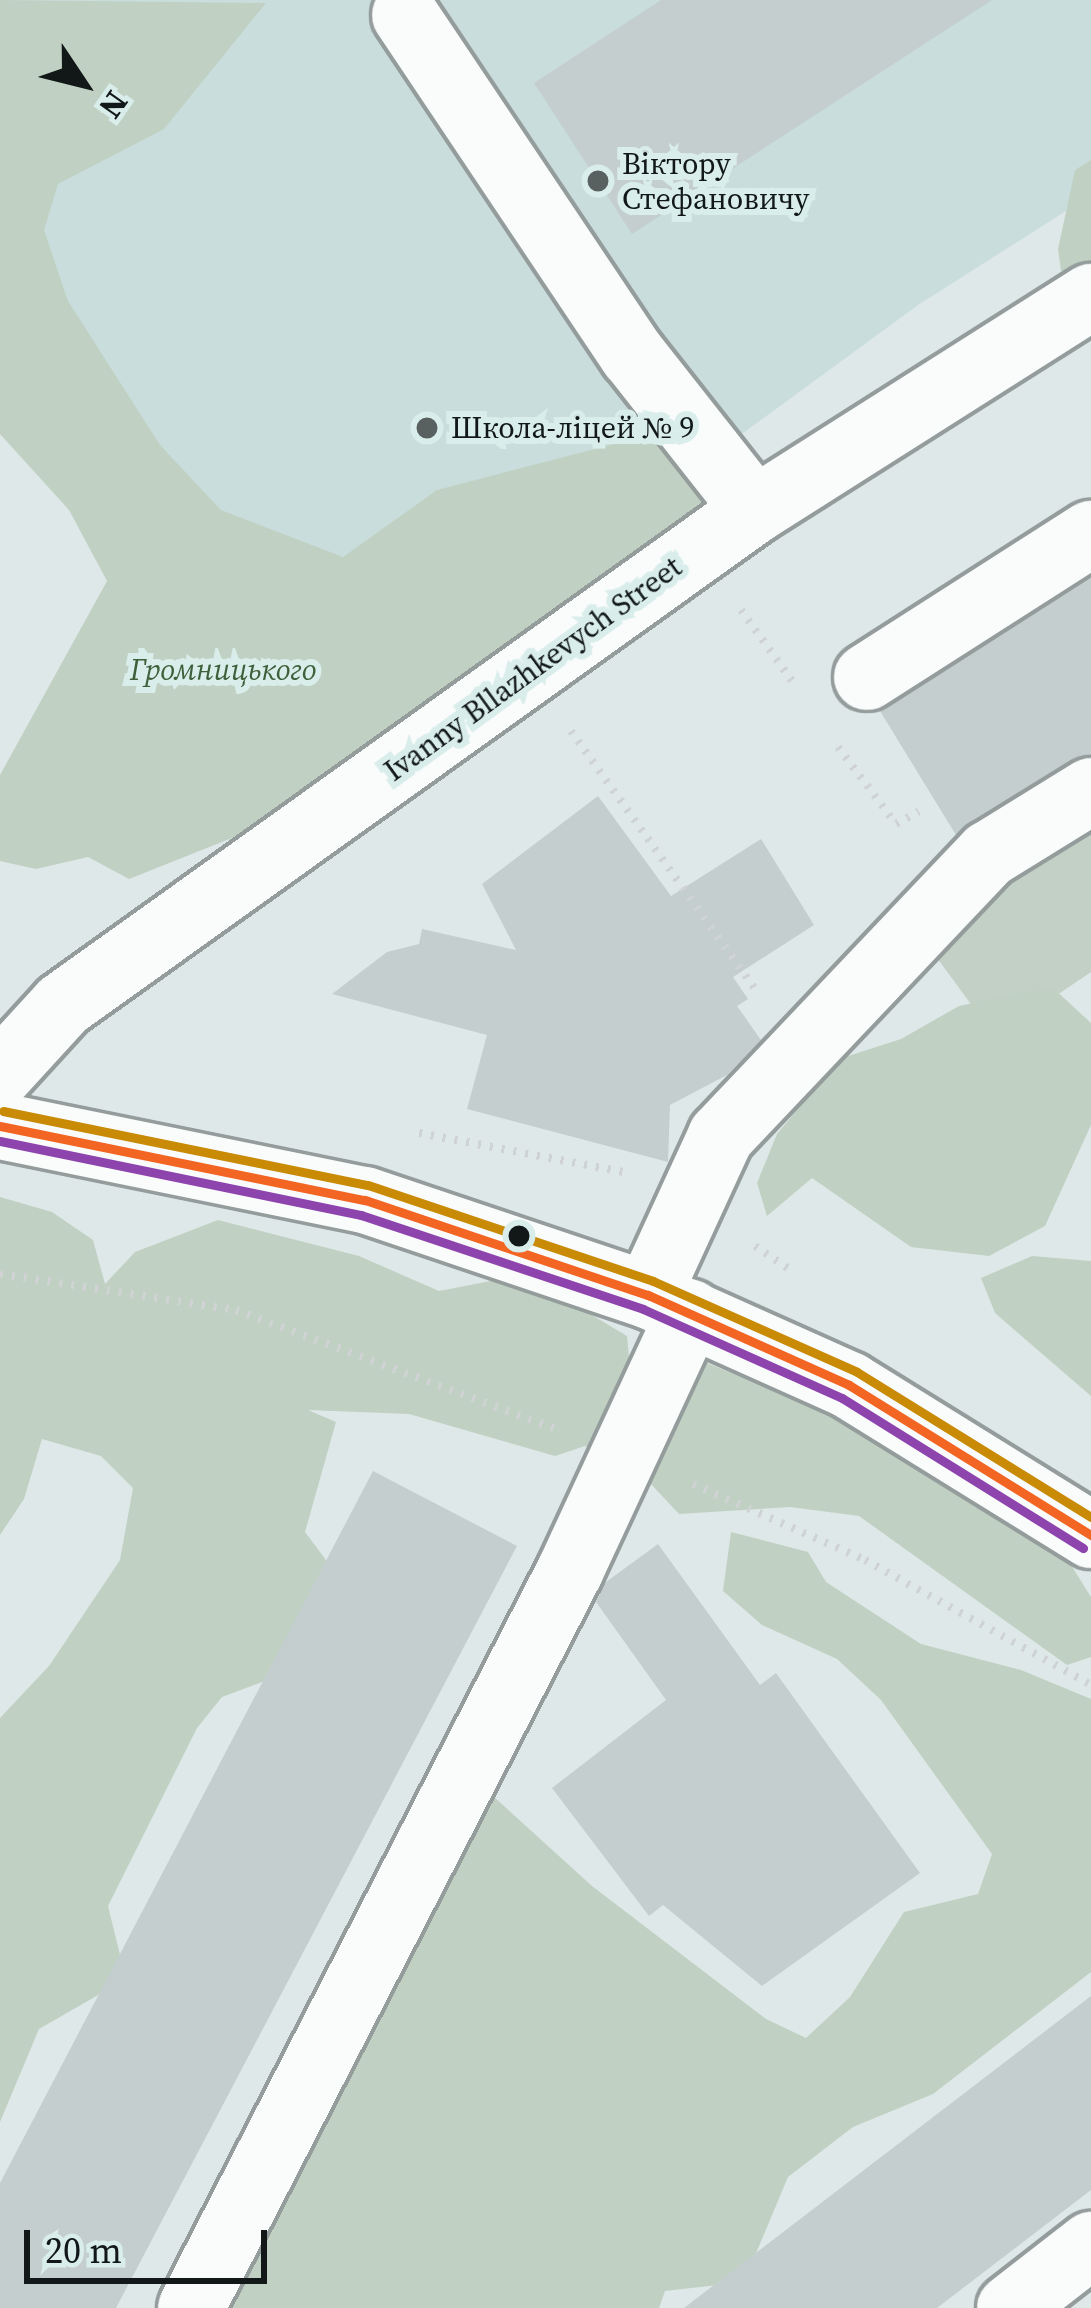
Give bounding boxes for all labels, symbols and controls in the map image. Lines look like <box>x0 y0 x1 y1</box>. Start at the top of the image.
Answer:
north arrow <box>24 24 144 144</box>
text: N <box>89 82 139 128</box>
place label: Віктору Стефановичу <box>622 146 809 216</box>
marker: Віктору Стефановичу <box>585 168 611 194</box>
place label: Школа-ліцей № 9 <box>451 410 695 446</box>
marker: Школа-ліцей № 9 <box>414 415 440 441</box>
street label: Ivanny Bllazhkevych Street <box>377 549 689 789</box>
park label: Громницького <box>130 652 316 688</box>
unlabelled marker <box>508 1225 530 1247</box>
scale bar <box>30 2206 273 2280</box>
text: 20 m <box>45 2226 122 2275</box>

